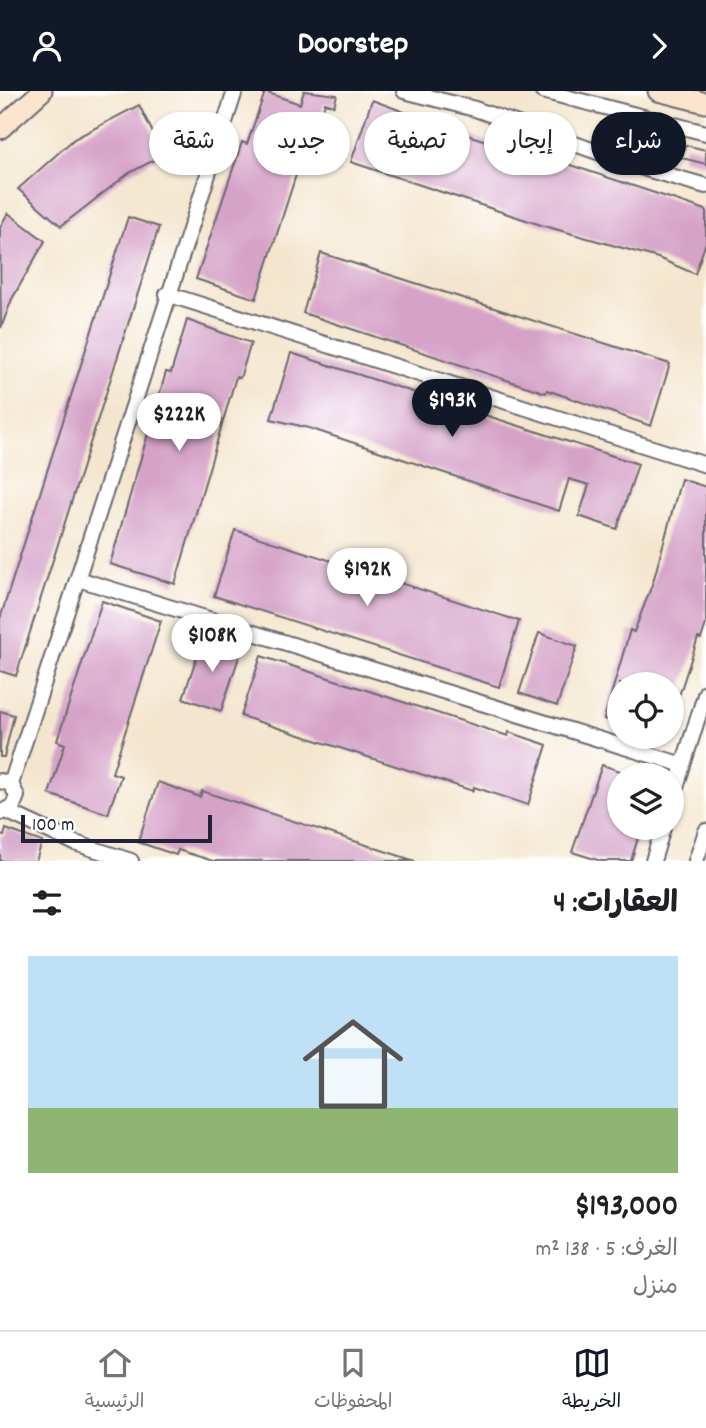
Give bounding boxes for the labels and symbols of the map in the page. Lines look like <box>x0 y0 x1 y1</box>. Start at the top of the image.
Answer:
pin: $193K <box>403 379 501 439</box>
pin: $222K <box>130 393 228 453</box>
pin: $192K <box>318 549 416 608</box>
pin: $108K <box>163 615 261 674</box>
scale bar <box>21 812 212 844</box>

